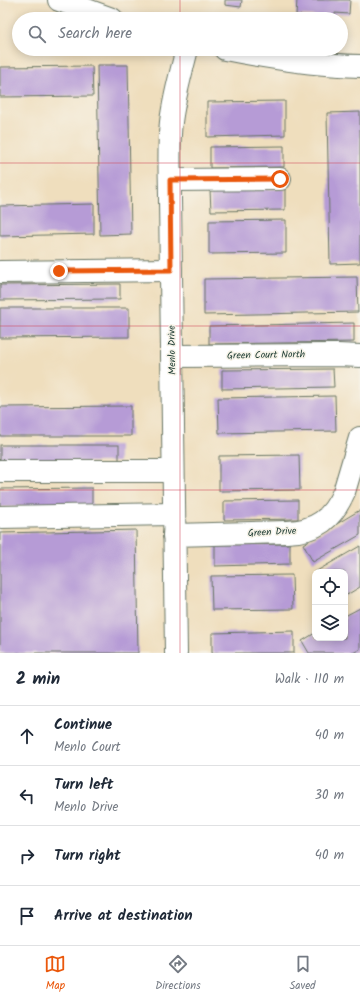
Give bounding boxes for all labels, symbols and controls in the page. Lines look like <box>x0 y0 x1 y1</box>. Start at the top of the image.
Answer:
search box <box>12 12 348 56</box>
text: Search here <box>58 22 132 46</box>
icon: search <box>26 23 48 45</box>
route start <box>271 170 289 188</box>
route end <box>50 262 68 280</box>
street label: Menlo Drive <box>164 325 180 375</box>
street label: Green Court North <box>227 346 305 364</box>
street label: Green Drive <box>247 523 297 541</box>
map controls <box>312 569 348 641</box>
button: locate <box>312 569 348 605</box>
button: layers <box>312 605 348 641</box>
text: 2 min <box>16 666 60 693</box>
text: Walk · 110 m <box>275 669 344 690</box>
text: Continue <box>54 713 112 737</box>
icon: ahead <box>16 725 38 747</box>
text: 40 m <box>315 725 344 746</box>
text: Menlo Court <box>54 737 121 758</box>
text: Turn left <box>54 773 114 797</box>
icon: left <box>16 785 38 807</box>
text: 30 m <box>315 785 344 806</box>
text: Menlo Drive <box>54 797 118 818</box>
text: Turn right <box>54 844 121 868</box>
icon: right <box>16 845 38 867</box>
text: 40 m <box>315 845 344 866</box>
text: Arrive at destination <box>54 904 193 928</box>
icon: arrive <box>16 905 38 927</box>
tab: Map <box>44 953 66 995</box>
tab: Directions <box>155 953 201 995</box>
tab: Saved <box>290 953 316 995</box>

